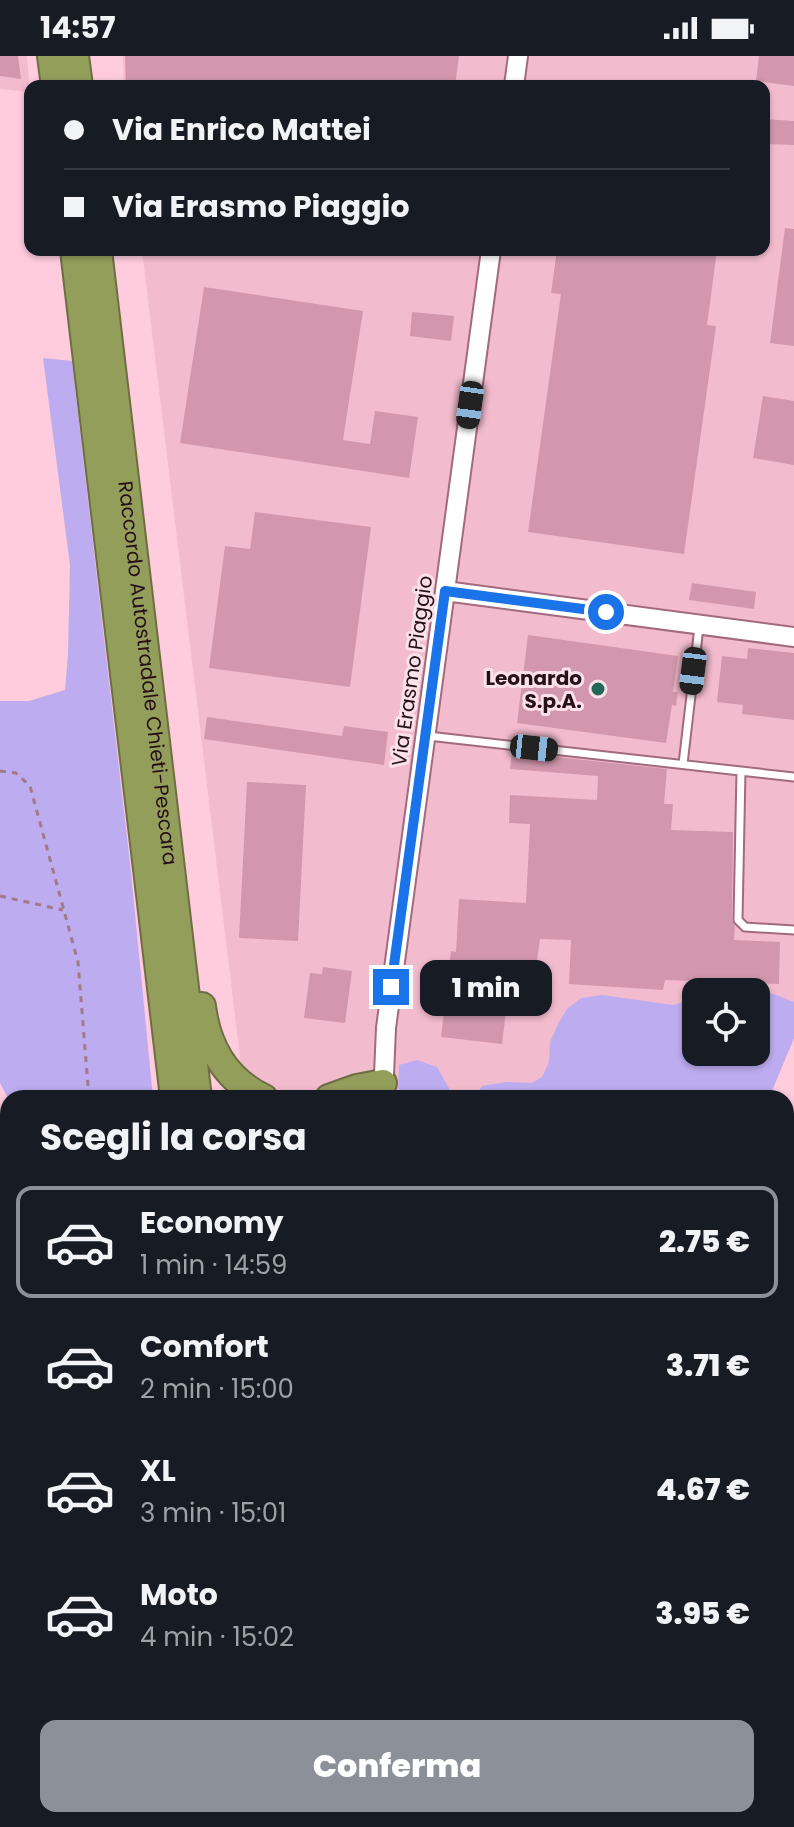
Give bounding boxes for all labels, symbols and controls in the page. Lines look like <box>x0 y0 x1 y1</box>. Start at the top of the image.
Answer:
text: 14:57 <box>40 6 116 49</box>
text: Via Enrico Mattei <box>112 108 371 151</box>
text: Via Erasmo Piaggio <box>112 185 410 228</box>
car <box>455 380 485 430</box>
street label: Raccordo Autostradale Chieti-Pescara <box>111 479 184 867</box>
street label: Via Erasmo Piaggio <box>385 574 439 768</box>
route start <box>588 594 624 630</box>
car <box>678 646 708 696</box>
place label: Leonardo S.p.A. <box>485 664 582 715</box>
marker: Leonardo S.p.A. <box>589 680 607 698</box>
car <box>509 734 559 762</box>
callout: 1 min <box>419 959 551 1015</box>
route end <box>373 969 409 1005</box>
text: 1 min <box>452 970 520 1006</box>
map controls <box>682 978 770 1066</box>
button: locate <box>682 978 770 1066</box>
text: Scegli la corsa <box>40 1112 307 1163</box>
text: Economy <box>140 1201 284 1244</box>
icon: car <box>44 1206 116 1278</box>
text: 2.75 € <box>659 1220 750 1263</box>
text: 1 min · 14:59 <box>140 1247 287 1283</box>
text: Comfort <box>140 1325 269 1368</box>
icon: car <box>44 1330 116 1402</box>
text: 3.71 € <box>666 1344 750 1387</box>
text: 2 min · 15:00 <box>140 1371 294 1407</box>
text: XL <box>140 1449 176 1492</box>
icon: car <box>44 1454 116 1526</box>
text: 4.67 € <box>656 1468 750 1511</box>
text: 3 min · 15:01 <box>140 1495 286 1531</box>
text: Moto <box>140 1573 218 1616</box>
icon: car <box>44 1578 116 1650</box>
text: 3.95 € <box>655 1592 750 1635</box>
text: 4 min · 15:02 <box>140 1619 294 1655</box>
button: Conferma <box>40 1720 754 1812</box>

